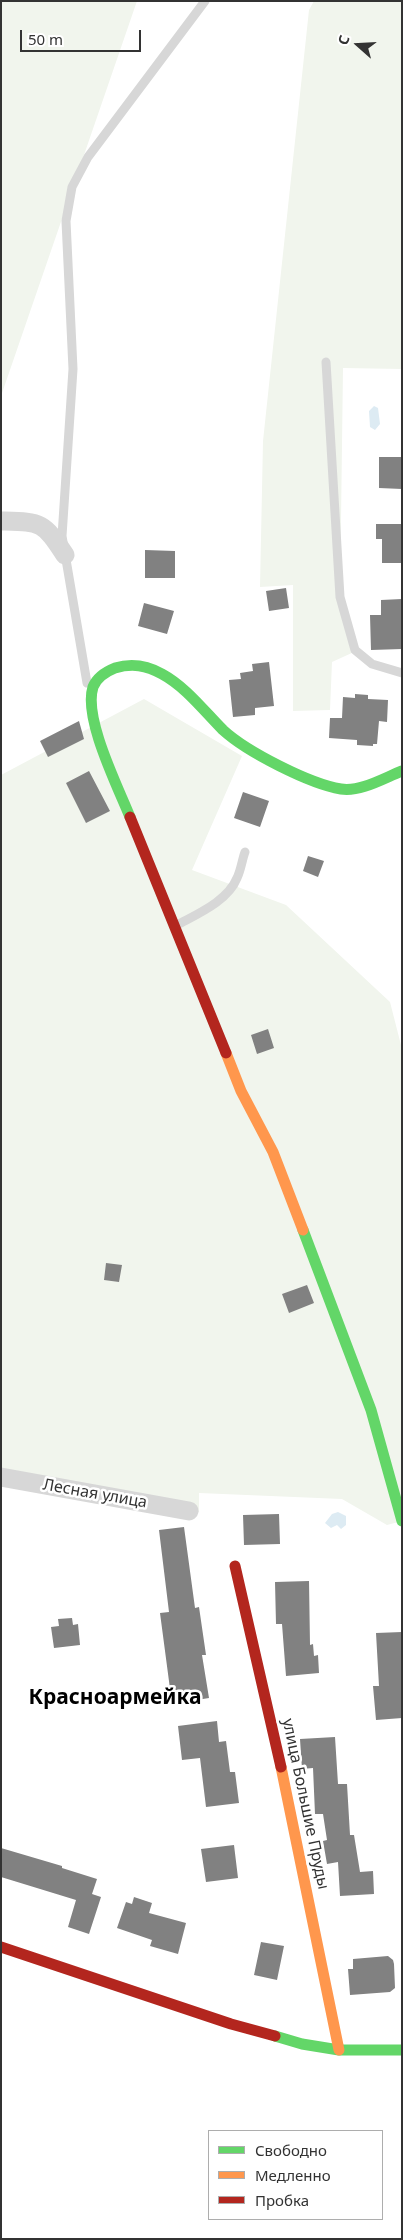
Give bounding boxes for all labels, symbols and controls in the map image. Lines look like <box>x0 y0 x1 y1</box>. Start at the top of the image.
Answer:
scale bar <box>22 20 144 52</box>
north arrow <box>333 20 383 70</box>
text: 50 m <box>28 29 63 49</box>
text: С <box>333 33 354 47</box>
street label: Лесная улица <box>41 1475 149 1513</box>
district label: Красноармейка <box>28 1685 202 1711</box>
street label: улица Большие Пруды <box>277 1717 333 1891</box>
legend <box>208 2130 383 2220</box>
text: Свободно <box>255 2140 327 2160</box>
text: Медленно <box>255 2165 331 2185</box>
text: Пробка <box>255 2190 309 2210</box>

